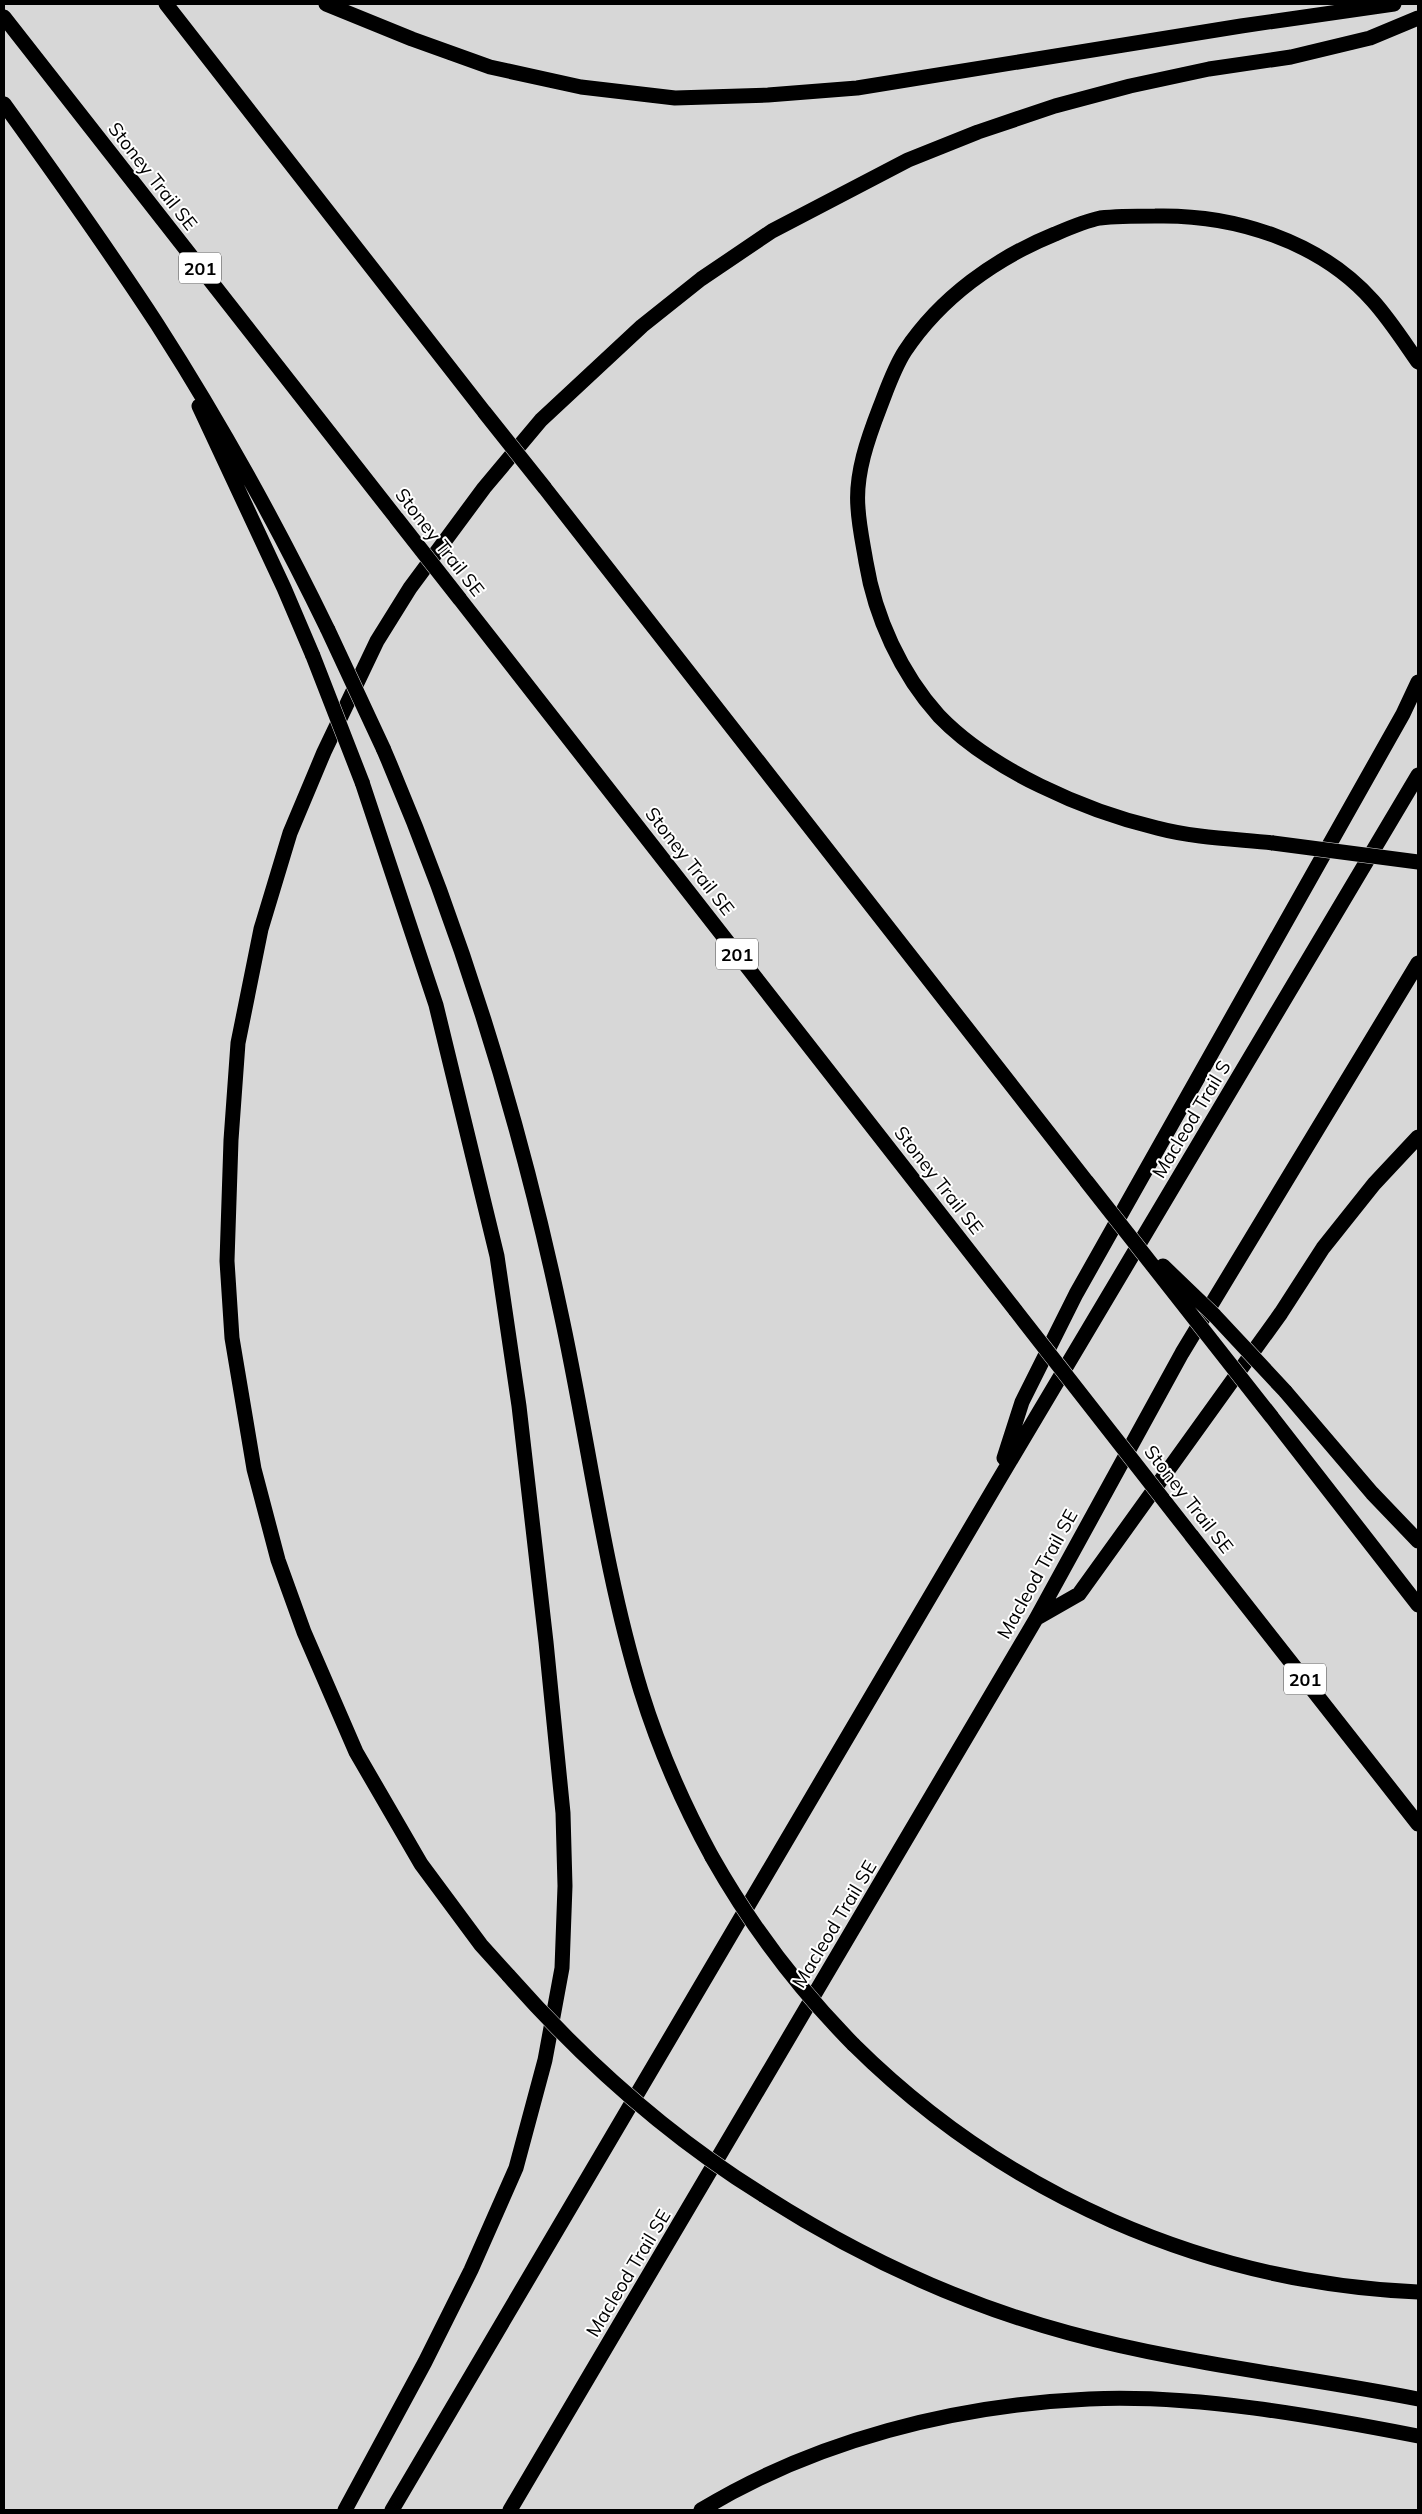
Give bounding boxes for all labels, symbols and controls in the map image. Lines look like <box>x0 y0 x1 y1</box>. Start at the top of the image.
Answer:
street label: Stoney Trail SE <box>103 117 203 235</box>
road number: 201 <box>179 252 221 284</box>
street label: Stoney Trail SE <box>390 483 490 601</box>
street label: Stoney Trail SE <box>640 802 740 920</box>
road number: 201 <box>716 939 758 970</box>
street label: Macleod Trail S <box>1146 1056 1236 1182</box>
street label: Stoney Trail SE <box>889 1121 989 1239</box>
street label: Stoney Trail SE <box>1139 1440 1239 1558</box>
street label: Macleod Trail SE <box>991 1505 1083 1643</box>
road number: 201 <box>1284 1664 1326 1695</box>
street label: Macleod Trail SE <box>787 1856 881 1992</box>
street label: Macleod Trail SE <box>581 2205 675 2341</box>

